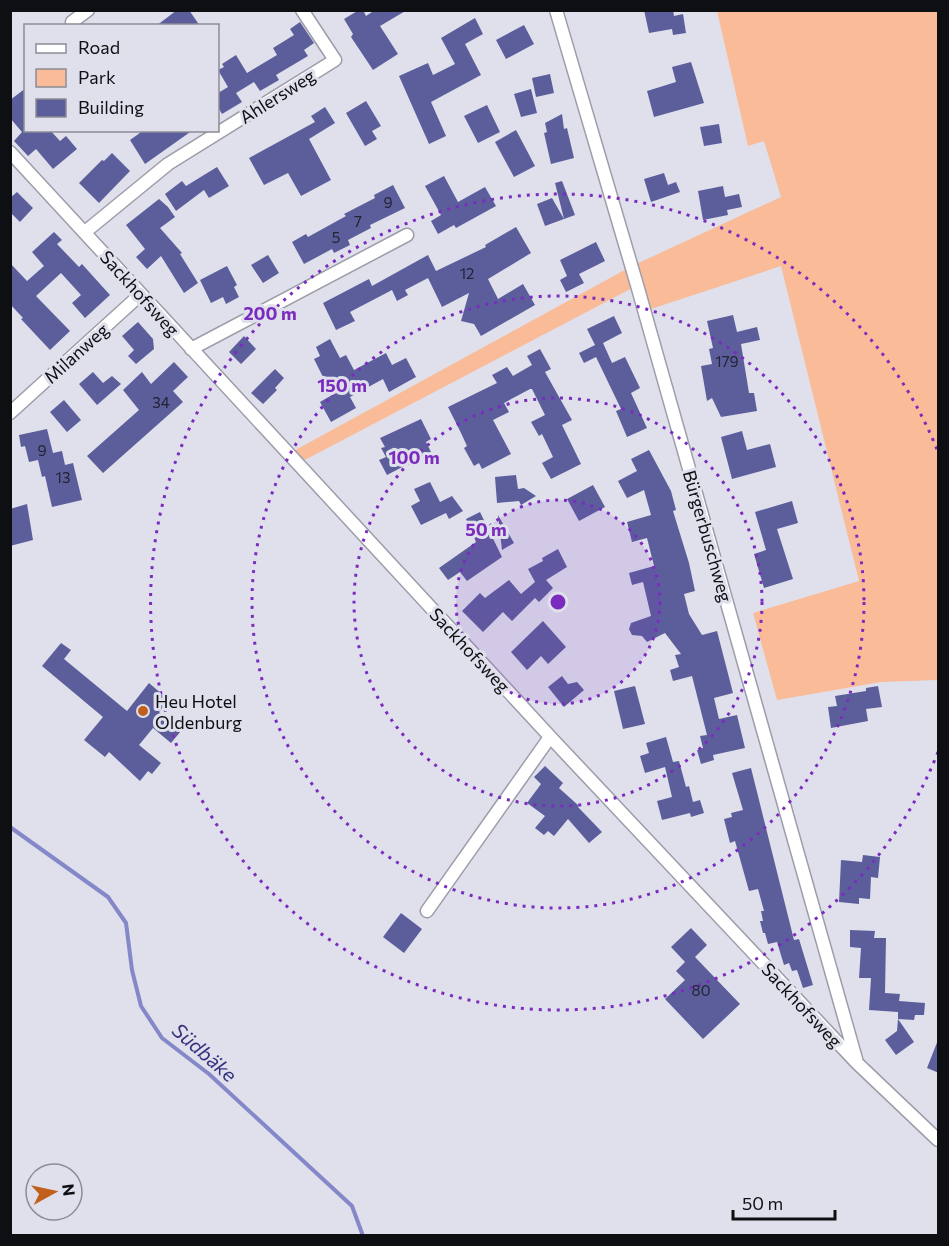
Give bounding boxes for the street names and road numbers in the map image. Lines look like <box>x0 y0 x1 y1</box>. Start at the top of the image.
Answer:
street label: Ahlersweg <box>235 64 319 128</box>
street label: Sackhofsweg <box>96 246 184 341</box>
street label: Milanweg <box>39 318 113 388</box>
street label: Bürgerbuschweg <box>679 467 737 605</box>
street label: Sackhofsweg <box>425 603 515 697</box>
street label: Sackhofsweg <box>757 958 847 1052</box>

